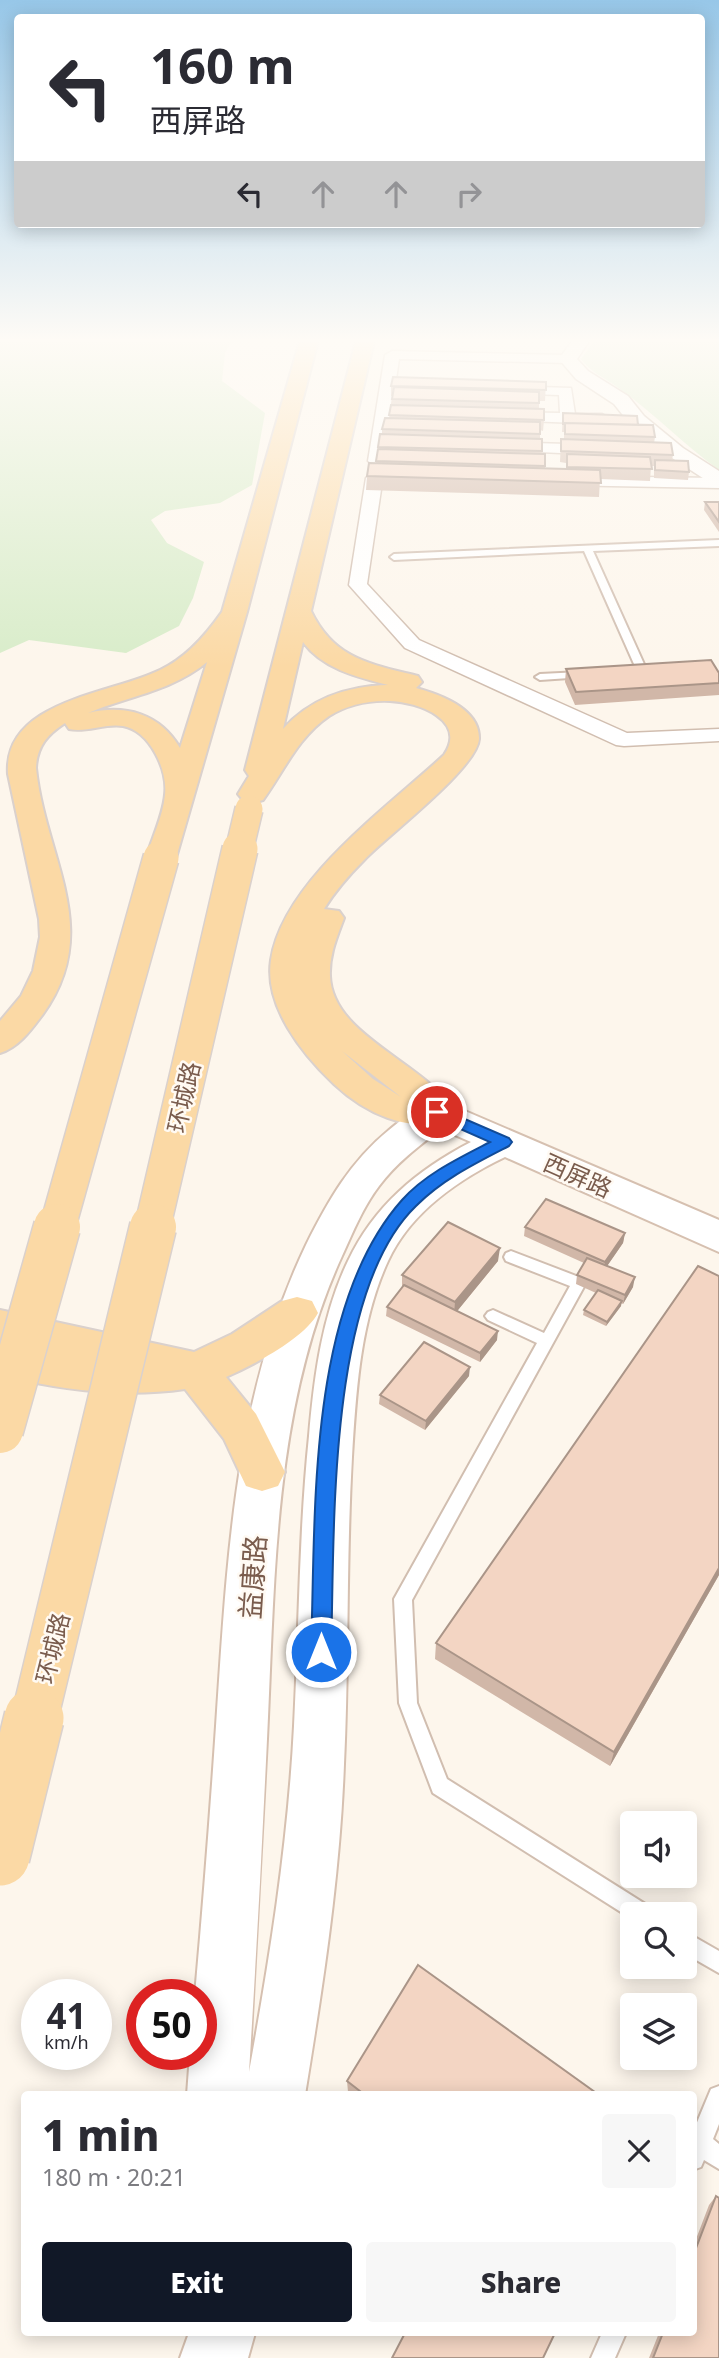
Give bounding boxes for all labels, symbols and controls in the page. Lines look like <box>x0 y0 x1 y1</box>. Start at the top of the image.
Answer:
text: 160 m <box>150 32 295 98</box>
icon: left <box>35 42 126 133</box>
text: 西屏路 <box>150 98 246 141</box>
icon: left <box>231 175 269 213</box>
icon: ahead <box>304 175 342 213</box>
icon: ahead <box>377 175 415 213</box>
icon: right <box>450 175 488 213</box>
street label: 环城路 <box>159 1058 207 1136</box>
pin <box>407 1082 467 1142</box>
icon: arrive <box>418 1093 456 1131</box>
street label: 西屏路 <box>538 1145 618 1205</box>
street label: 益康路 <box>230 1534 274 1620</box>
street label: 环城路 <box>27 1609 77 1687</box>
position arrow <box>284 1615 358 1689</box>
map controls <box>620 1811 697 2070</box>
button: sound <box>620 1811 697 1888</box>
button: search <box>620 1902 697 1979</box>
speed limit sign: 50 <box>126 1979 217 2070</box>
text: 41 <box>46 1992 87 2039</box>
button: layers <box>620 1993 697 2070</box>
text: km/h <box>44 2030 89 2054</box>
text: 1 min <box>42 2106 159 2163</box>
button: close <box>602 2114 676 2188</box>
text: 180 m · 20:21 <box>42 2161 186 2193</box>
button: Exit <box>42 2242 352 2322</box>
button: Share <box>366 2242 676 2322</box>

